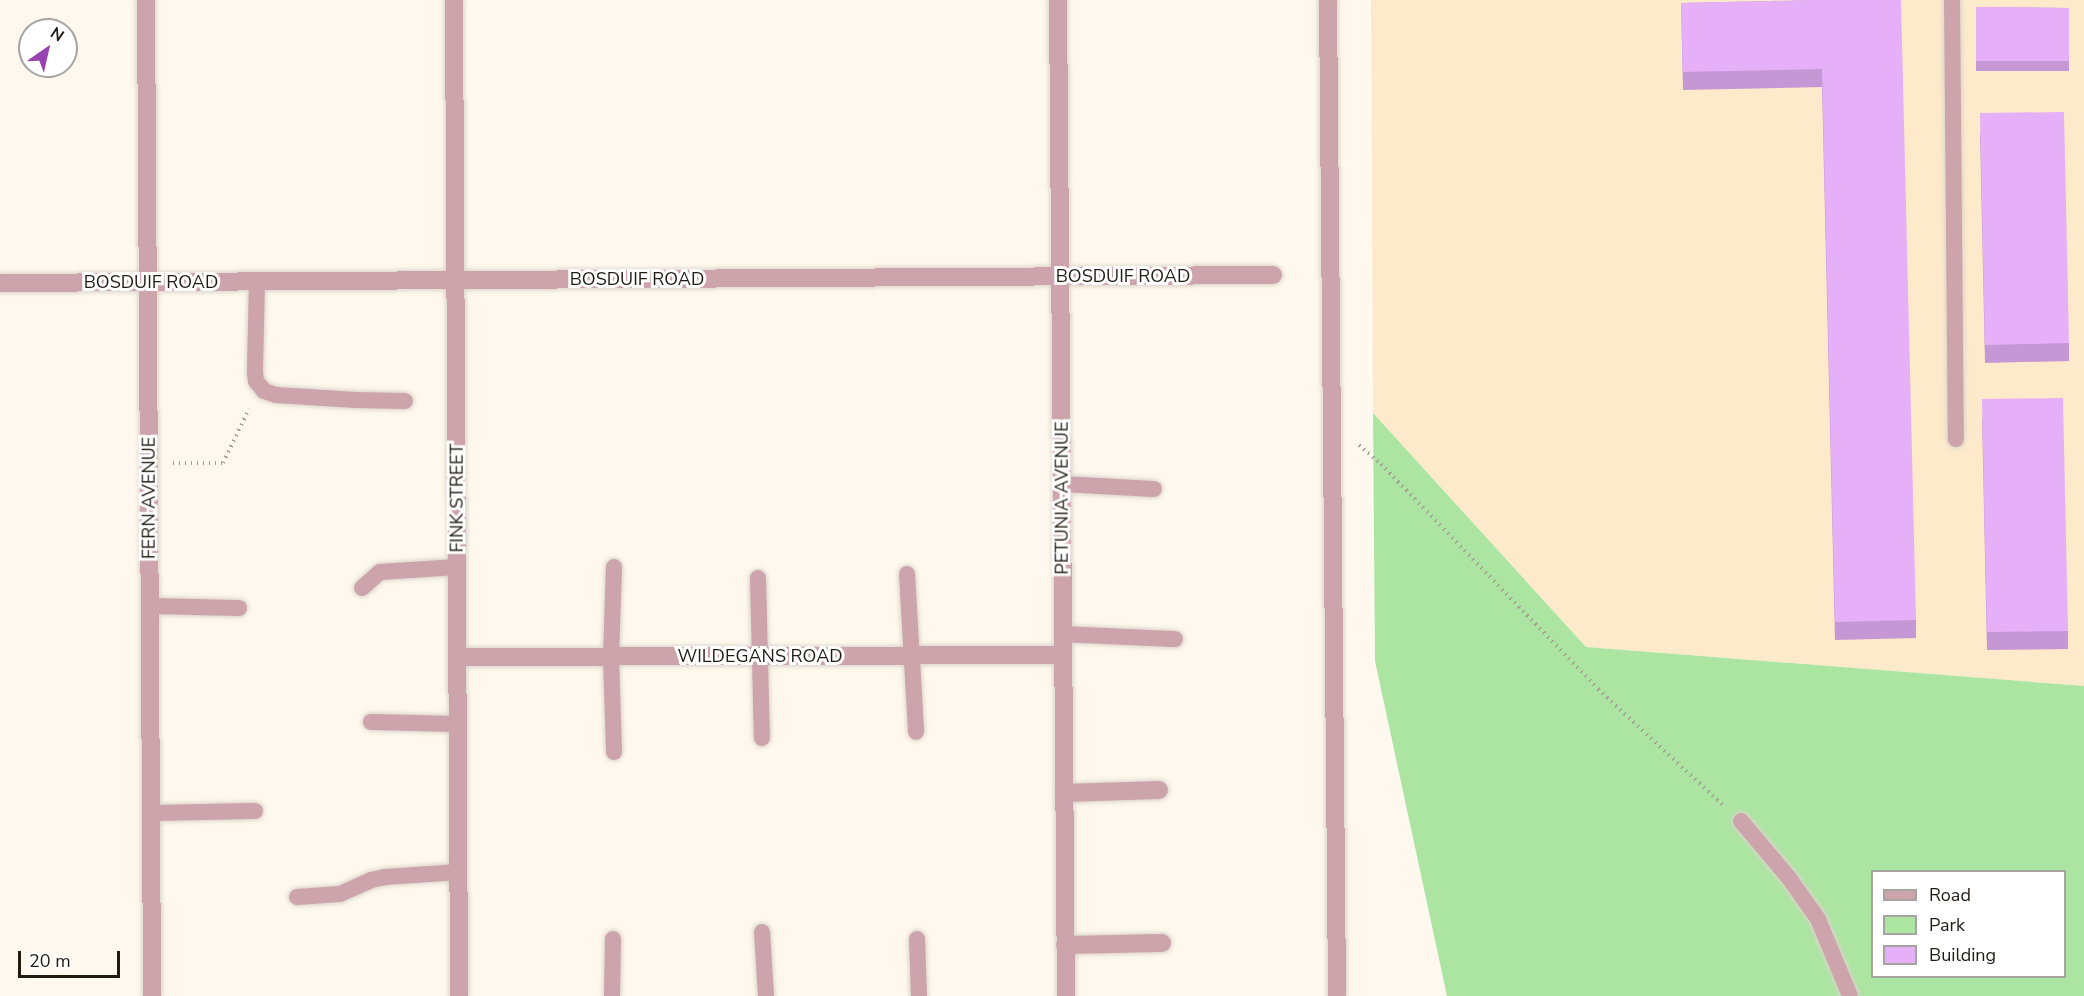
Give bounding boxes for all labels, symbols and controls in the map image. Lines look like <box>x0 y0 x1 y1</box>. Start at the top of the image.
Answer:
north arrow <box>18 18 78 78</box>
text: N <box>46 22 68 47</box>
street label: BOSDUIF ROAD <box>1056 265 1190 287</box>
street label: BOSDUIF ROAD <box>570 268 704 290</box>
street label: BOSDUIF ROAD <box>84 271 218 293</box>
street label: PETUNIA AVENUE <box>1051 421 1073 575</box>
street label: FERN AVENUE <box>138 437 160 559</box>
street label: FINK STREET <box>446 444 468 552</box>
street label: WILDEGANS ROAD <box>677 645 843 667</box>
legend <box>1871 870 2066 978</box>
text: Road <box>1929 883 1971 907</box>
text: Park <box>1929 913 1965 937</box>
scale bar <box>21 939 123 977</box>
text: Building <box>1929 943 1996 967</box>
text: 20 m <box>29 949 71 973</box>

